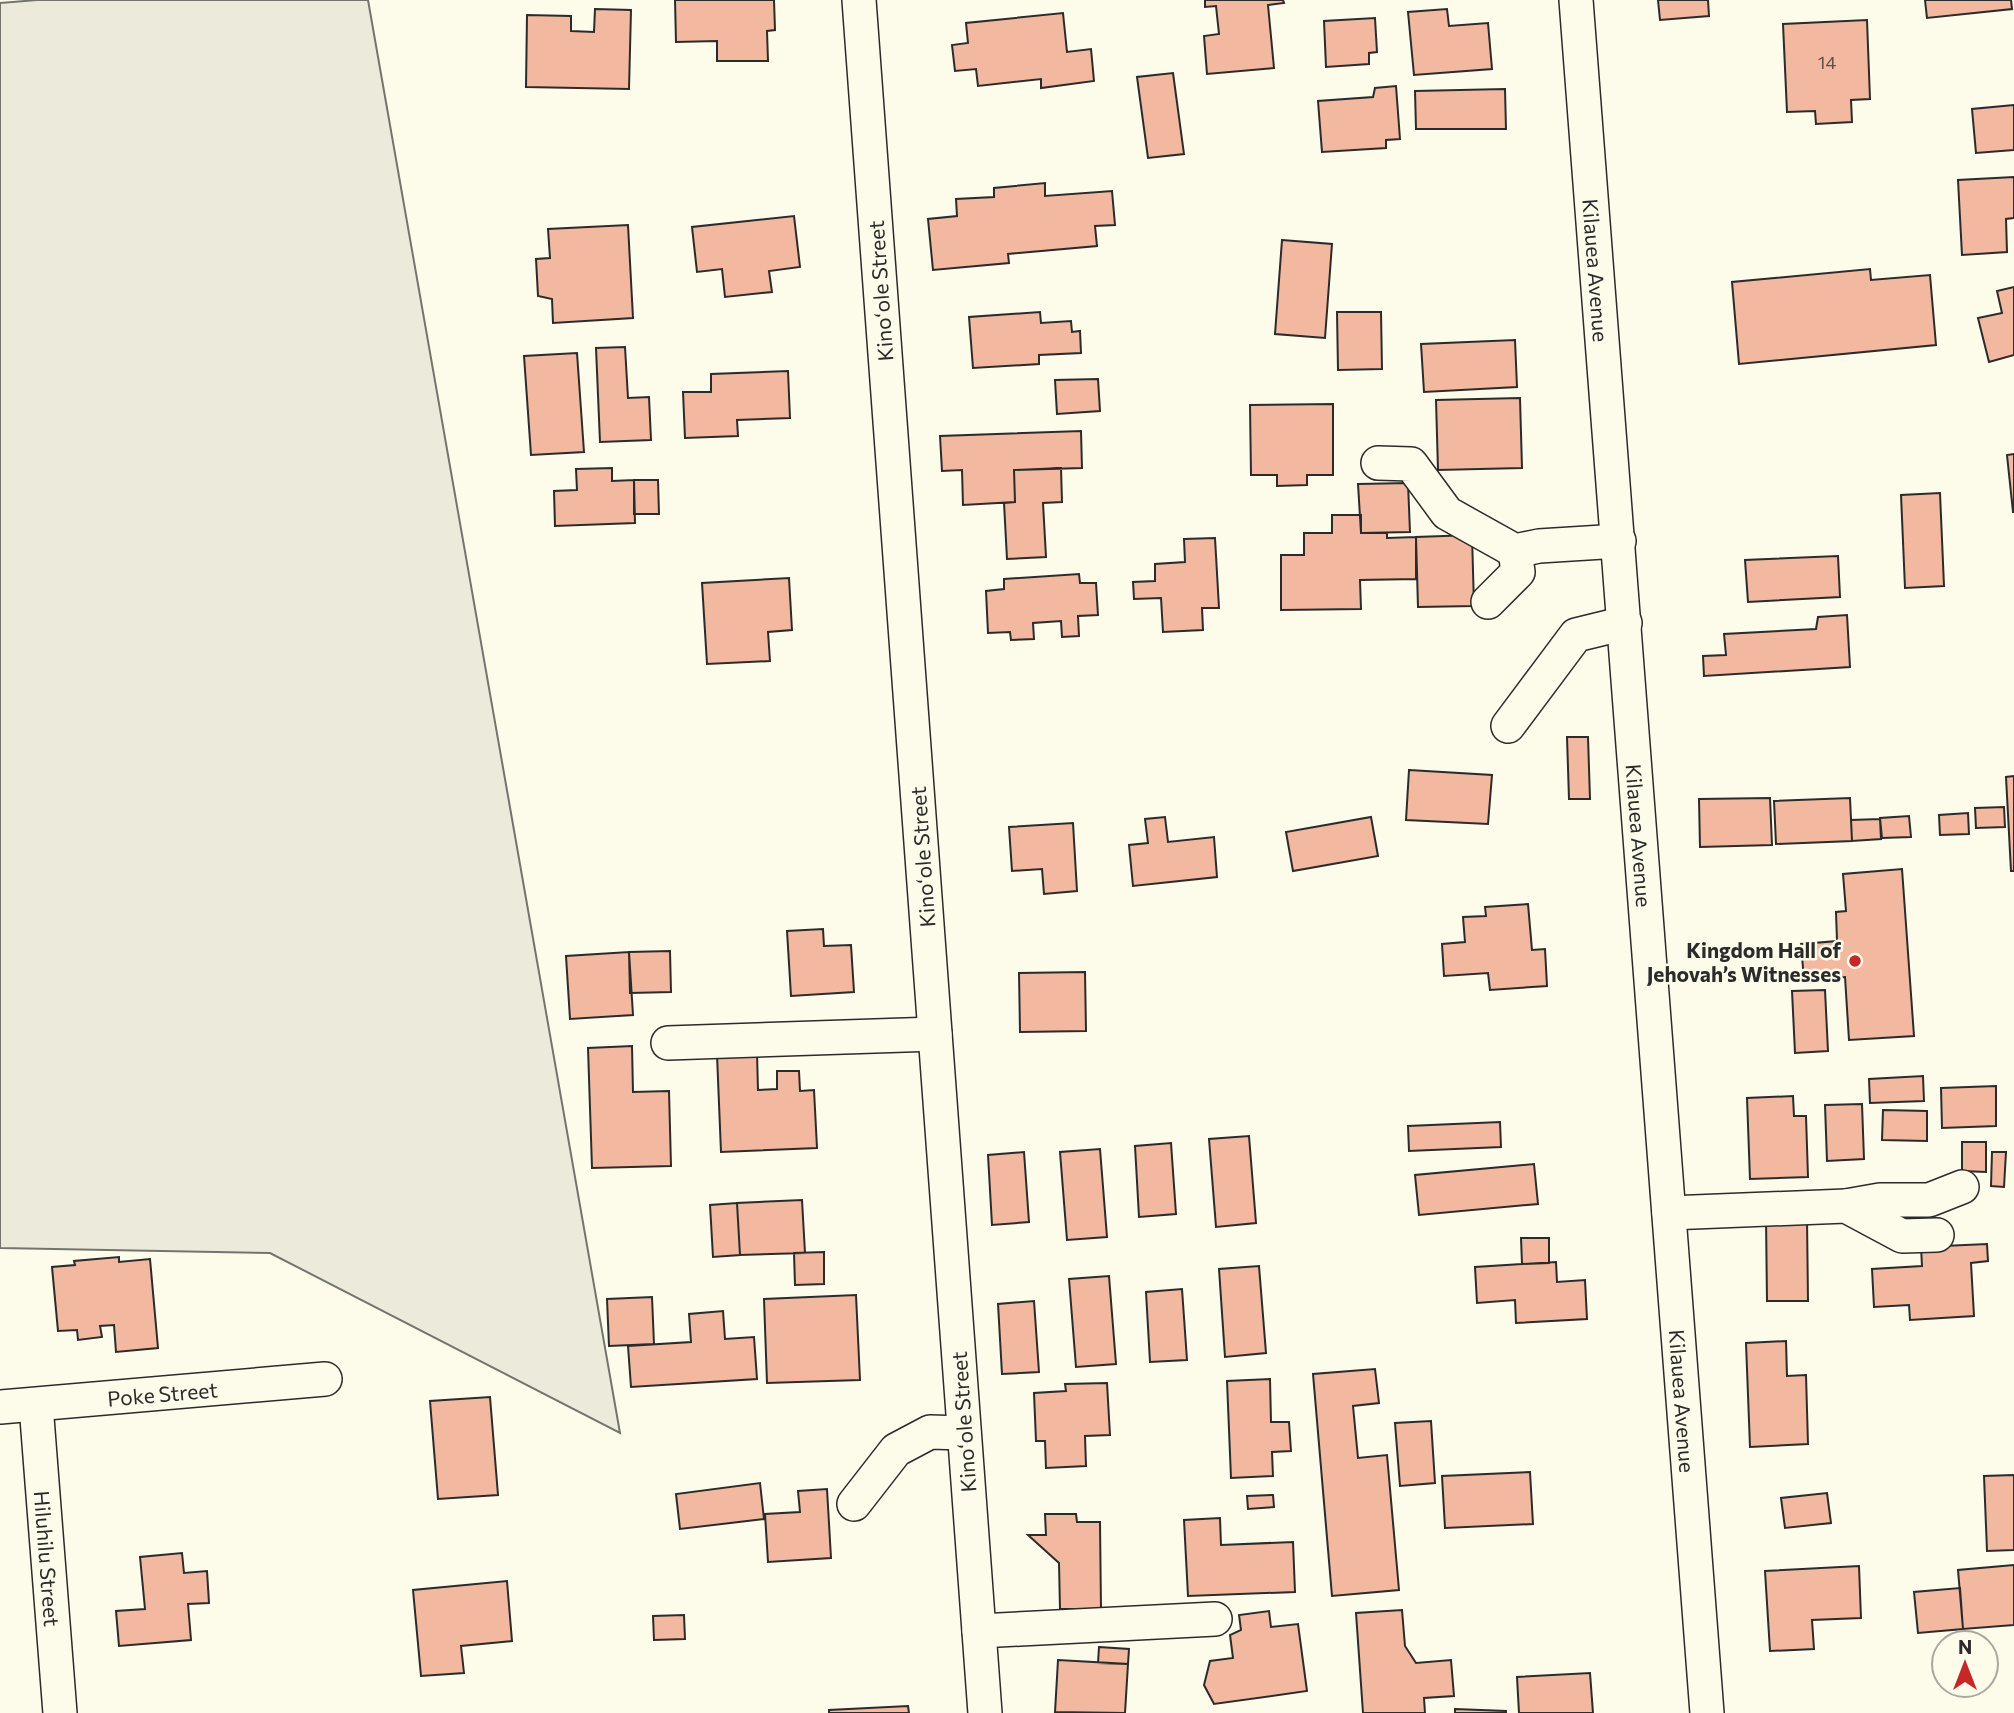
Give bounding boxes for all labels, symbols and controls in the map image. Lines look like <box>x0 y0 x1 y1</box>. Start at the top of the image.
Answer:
house number: 14 <box>1818 51 1836 73</box>
street label: Kilauea Avenue <box>1579 198 1615 343</box>
street label: Kinoʻole Street <box>863 220 897 362</box>
street label: Kilauea Avenue <box>1622 763 1658 908</box>
street label: Kinoʻole Street <box>905 786 939 928</box>
place label: Kingdom Hall of Jehovah’s Witnesses <box>1647 937 1841 986</box>
marker: Kingdom Hall of Jehovah’s Witnesses <box>1847 953 1863 969</box>
street label: Kilauea Avenue <box>1665 1328 1701 1474</box>
street label: Kinoʻole Street <box>946 1351 980 1493</box>
street label: Poke Street <box>106 1376 219 1410</box>
street label: Hiluhilu Street <box>30 1490 66 1627</box>
north arrow <box>1930 1629 2000 1699</box>
text: N <box>1958 1635 1972 1658</box>

